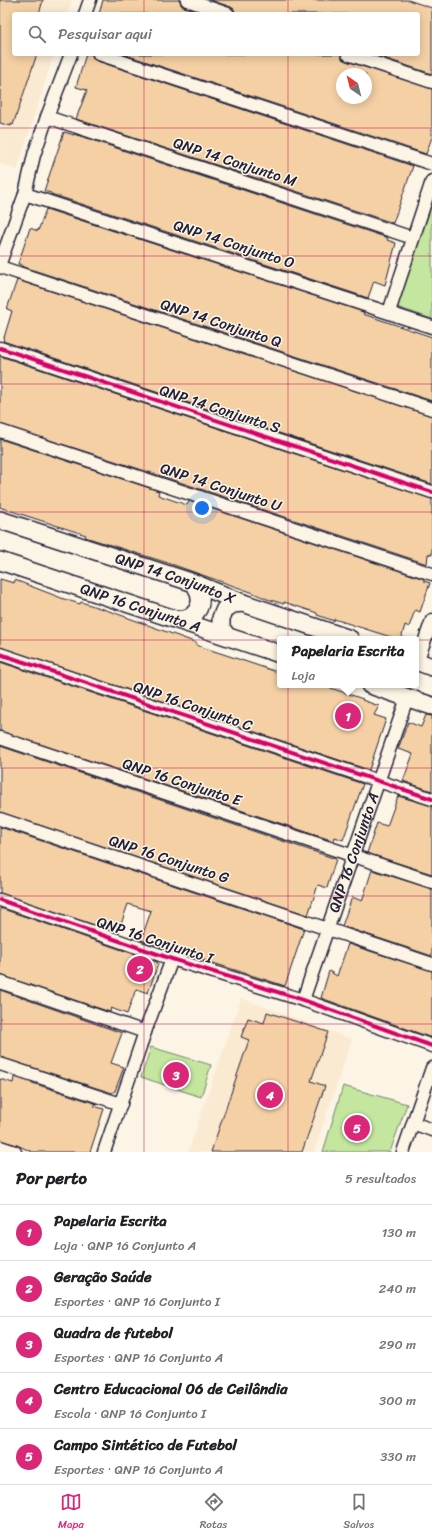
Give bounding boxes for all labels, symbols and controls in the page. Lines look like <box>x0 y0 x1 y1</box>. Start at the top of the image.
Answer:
search box <box>12 12 420 56</box>
text: Pesquisar aqui <box>58 21 152 47</box>
icon: search <box>26 23 48 45</box>
north arrow <box>336 68 372 104</box>
street label: QNP 14 Conjunto M <box>170 130 301 194</box>
street label: QNP 14 Conjunto O <box>170 212 298 276</box>
street label: QNP 14 Conjunto Q <box>157 291 285 355</box>
street label: QNP 14 Conjunto S <box>156 377 284 441</box>
street label: QNP 14 Conjunto U <box>157 455 286 519</box>
your location <box>192 498 212 518</box>
street label: QNP 14 Conjunto X <box>112 545 240 612</box>
street label: QNP 16 Conjunto A <box>77 576 204 640</box>
popup <box>277 636 419 688</box>
text: Papelaria Escrita <box>292 638 404 664</box>
text: Loja <box>292 664 315 687</box>
street label: QNP 16 Conjunto C <box>130 673 257 739</box>
pin: 1 <box>335 701 361 731</box>
street label: QNP 16 Conjunto E <box>119 750 247 814</box>
street label: QNP 16 Conjunto A <box>321 789 387 916</box>
street label: QNP 16 Conjunto G <box>106 827 233 891</box>
street label: QNP 16 Conjunto I <box>93 909 218 971</box>
pin: 2 <box>127 954 153 984</box>
pin: 3 <box>163 1060 189 1090</box>
pin: 4 <box>257 1080 283 1110</box>
pin: 5 <box>344 1113 370 1143</box>
text: Por perto <box>16 1163 87 1193</box>
text: 5 resultados <box>345 1167 416 1190</box>
text: Papelaria Escrita <box>54 1208 167 1234</box>
text: 1 <box>26 1221 32 1244</box>
text: 130 m <box>382 1221 416 1244</box>
text: Loja · QNP 16 Conjunto A <box>54 1234 196 1257</box>
text: Geração Saúde <box>54 1264 152 1290</box>
text: 2 <box>25 1277 33 1300</box>
text: 240 m <box>379 1277 416 1300</box>
text: Esportes · QNP 16 Conjunto I <box>54 1290 220 1313</box>
text: Quadra de futebol <box>54 1320 173 1346</box>
text: 3 <box>25 1333 33 1356</box>
text: 290 m <box>379 1333 416 1356</box>
text: Esportes · QNP 16 Conjunto A <box>54 1346 223 1369</box>
text: Centro Educacional 06 de Ceilândia <box>54 1376 288 1402</box>
text: 4 <box>25 1389 33 1412</box>
text: 300 m <box>379 1389 416 1412</box>
text: Escola · QNP 16 Conjunto I <box>54 1402 206 1425</box>
text: Campo Sintético de Futebol <box>54 1432 237 1458</box>
text: 5 <box>25 1445 33 1468</box>
text: 330 m <box>380 1445 416 1468</box>
text: Esportes · QNP 16 Conjunto A <box>54 1458 223 1481</box>
tab: Mapa <box>58 1491 84 1534</box>
tab: Rotas <box>200 1491 227 1534</box>
tab: Salvos <box>343 1491 374 1534</box>

